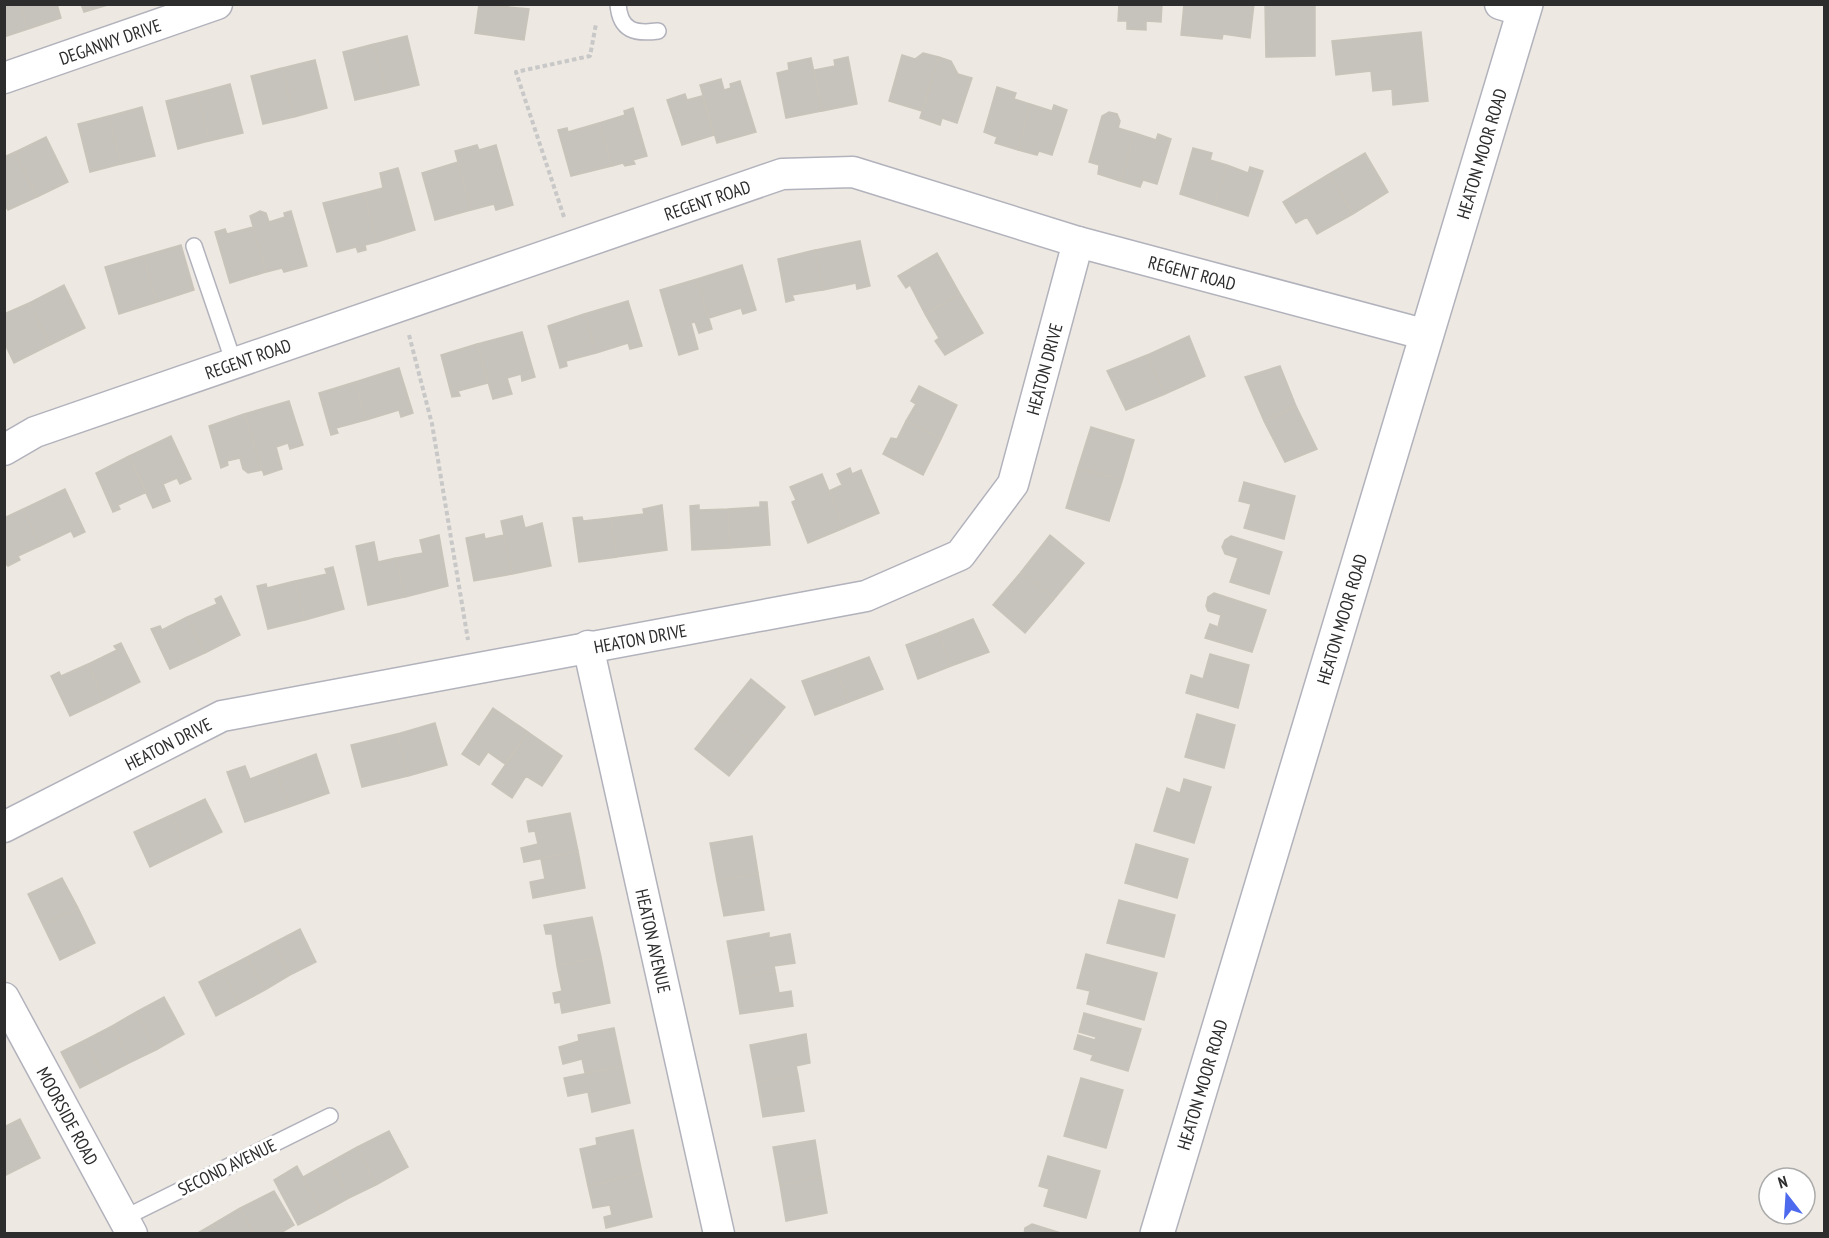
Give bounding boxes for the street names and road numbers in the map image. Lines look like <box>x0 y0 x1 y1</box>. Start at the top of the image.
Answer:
street label: DEGANWY DRIVE <box>56 13 164 70</box>
street label: HEATON MOOR ROAD <box>1451 86 1512 222</box>
street label: REGENT ROAD <box>661 174 753 225</box>
street label: REGENT ROAD <box>1146 250 1238 295</box>
street label: HEATON DRIVE <box>1021 321 1067 417</box>
street label: REGENT ROAD <box>202 333 294 384</box>
street label: HEATON MOOR ROAD <box>1311 551 1372 687</box>
street label: HEATON DRIVE <box>592 618 689 658</box>
street label: HEATON DRIVE <box>121 712 215 775</box>
street label: HEATON AVENUE <box>631 887 676 995</box>
street label: HEATON MOOR ROAD <box>1171 1017 1232 1153</box>
street label: MOORSIDE ROAD <box>32 1063 104 1169</box>
street label: SECOND AVENUE <box>174 1133 280 1201</box>

